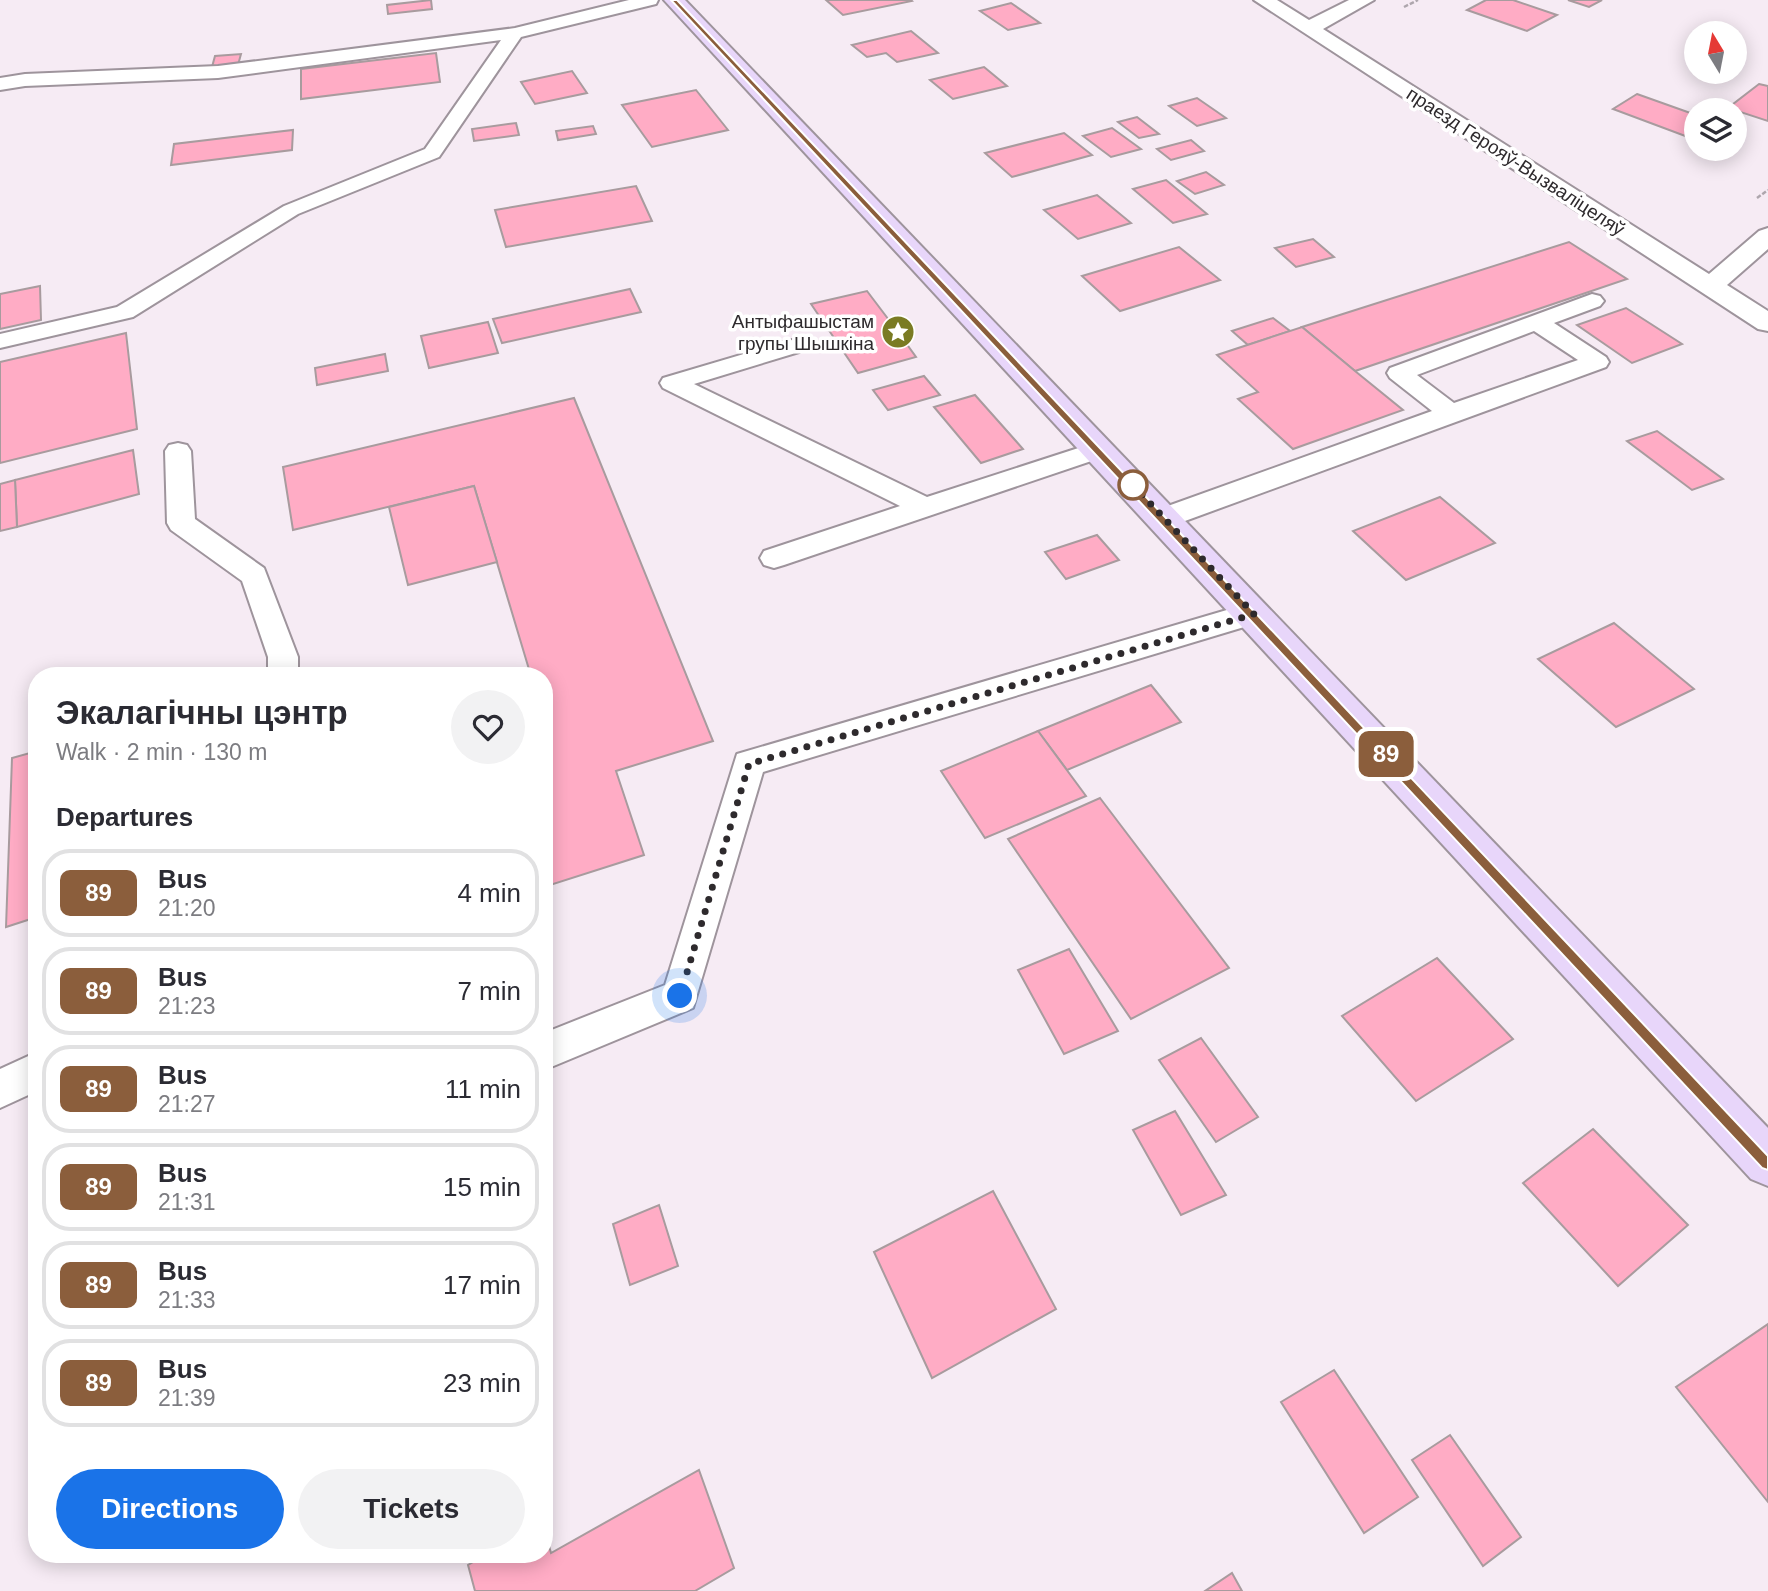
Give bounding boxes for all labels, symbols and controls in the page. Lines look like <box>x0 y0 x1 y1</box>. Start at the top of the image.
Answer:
north arrow <box>1684 21 1746 84</box>
map controls <box>1684 21 1747 161</box>
street label: праезд Герояў-Вызваліцеляў <box>1403 83 1629 240</box>
button: layers <box>1684 98 1747 161</box>
place label: Антыфашыстам групы Шышкіна <box>732 311 874 354</box>
place icon: Антыфашыстам групы Шышкіна <box>879 313 917 351</box>
unlabelled marker <box>1118 470 1148 500</box>
button: heart <box>451 690 525 764</box>
text: Экалагічны цэнтр <box>56 694 348 731</box>
line badge: 89 <box>1354 731 1418 777</box>
text: Walk · 2 min · 130 m <box>56 739 267 765</box>
text: 89 <box>1373 740 1399 767</box>
text: Departures <box>56 802 193 832</box>
text: Bus <box>158 864 207 894</box>
text: 4 min <box>457 878 521 908</box>
text: 89 <box>85 879 112 906</box>
text: 21:20 <box>158 895 216 921</box>
text: Bus <box>158 962 207 992</box>
text: 7 min <box>457 976 521 1006</box>
text: 89 <box>85 977 112 1004</box>
your location <box>662 978 697 1013</box>
text: 21:23 <box>158 993 216 1019</box>
text: Bus <box>158 1060 207 1090</box>
text: 11 min <box>445 1074 521 1104</box>
text: 89 <box>85 1075 112 1102</box>
text: 21:27 <box>158 1091 216 1117</box>
text: Bus <box>158 1158 207 1188</box>
text: 15 min <box>443 1172 521 1202</box>
text: 89 <box>85 1173 112 1200</box>
text: 21:31 <box>158 1189 216 1215</box>
text: Bus <box>158 1256 207 1286</box>
text: 17 min <box>443 1270 521 1300</box>
text: 89 <box>85 1271 112 1298</box>
text: 21:33 <box>158 1287 216 1313</box>
text: Bus <box>158 1354 207 1384</box>
text: 23 min <box>443 1368 521 1398</box>
text: 89 <box>85 1369 112 1396</box>
text: 21:39 <box>158 1385 216 1411</box>
button: Directions <box>56 1469 284 1549</box>
button: Tickets <box>298 1469 525 1549</box>

